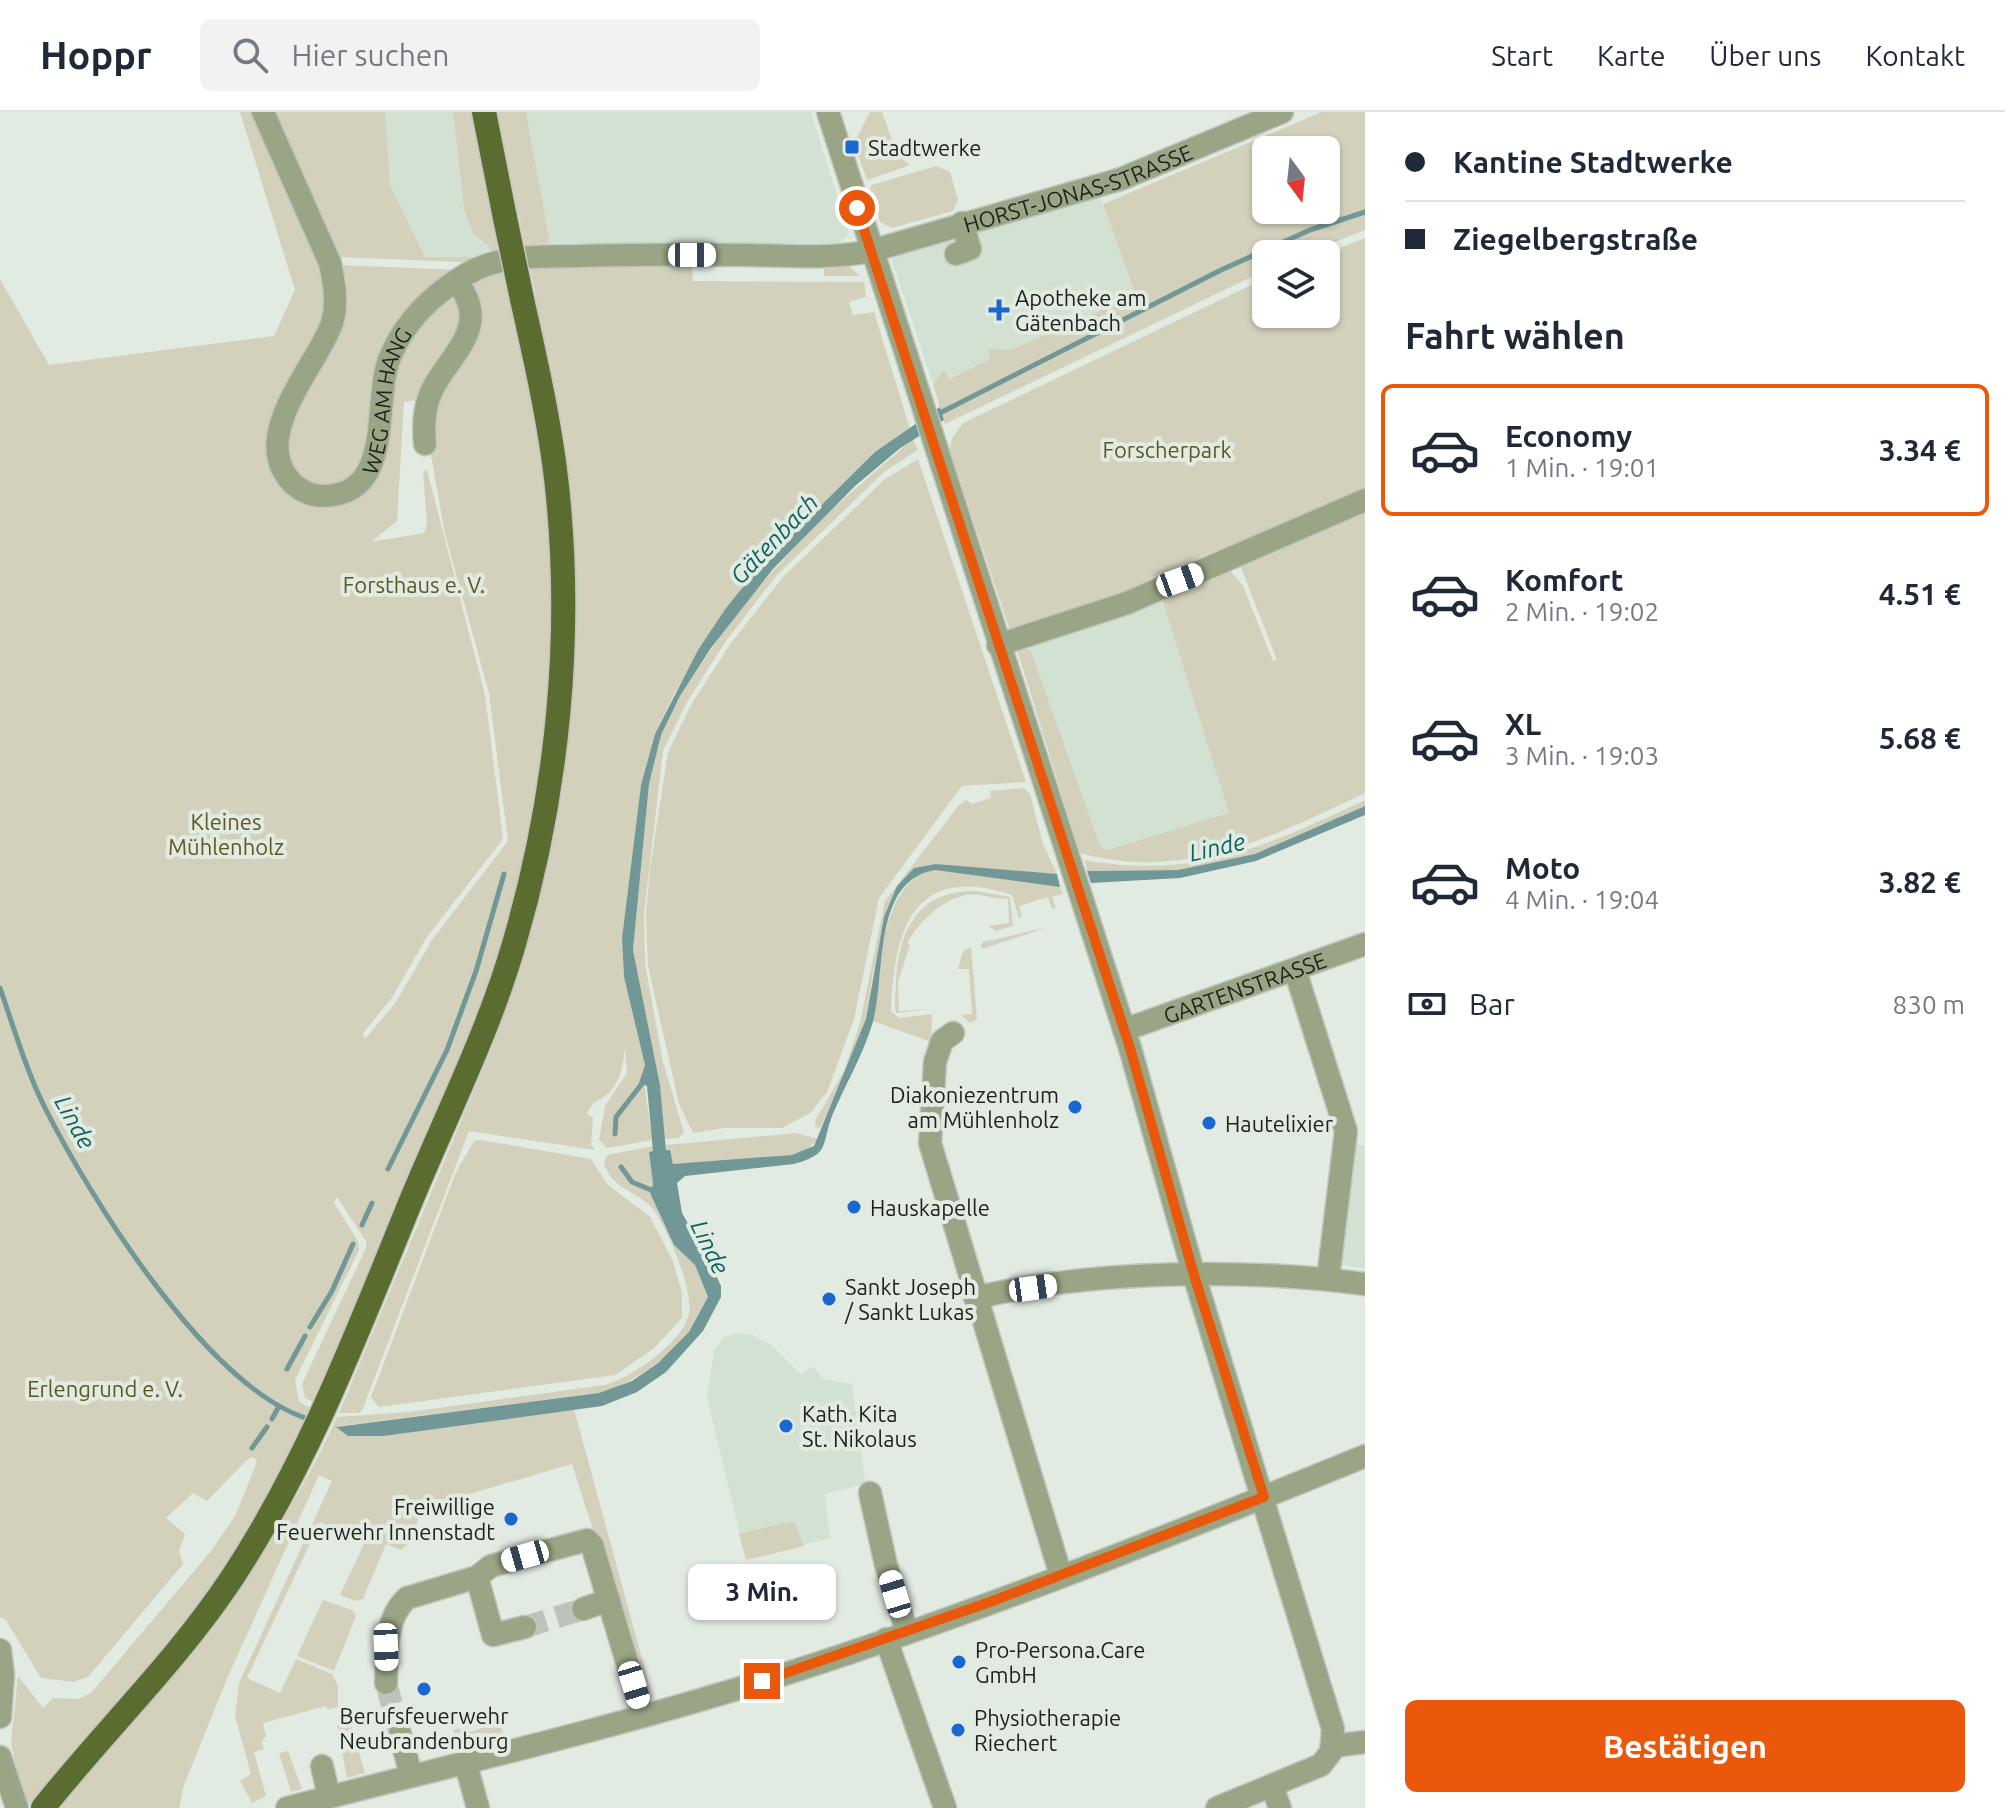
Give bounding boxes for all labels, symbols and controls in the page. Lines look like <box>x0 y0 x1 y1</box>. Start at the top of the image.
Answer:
search box <box>200 19 760 91</box>
icon: search <box>228 33 272 77</box>
text: Hoppr <box>40 34 152 76</box>
text: Hier suchen <box>292 38 450 72</box>
text: Start <box>1491 40 1553 71</box>
text: Karte <box>1597 40 1665 71</box>
text: Über uns <box>1709 40 1821 71</box>
text: Kontakt <box>1865 40 1965 71</box>
place label: Stadtwerke <box>868 135 981 160</box>
north arrow <box>1252 136 1340 224</box>
map controls <box>1252 136 1340 328</box>
marker: Stadtwerke <box>843 138 861 156</box>
street label: HORST-JONAS-STRASSE <box>960 138 1196 236</box>
text: Kantine Stadtwerke <box>1453 145 1733 179</box>
route start <box>839 190 875 226</box>
text: Ziegelbergstraße <box>1453 222 1698 256</box>
button: layers <box>1252 240 1340 328</box>
car <box>668 243 716 267</box>
place label: Apotheke am Gätenbach <box>1015 285 1147 335</box>
marker: Apotheke am Gätenbach <box>990 301 1008 319</box>
text: Fahrt wählen <box>1405 315 1625 356</box>
street label: WEG AM HANG <box>356 322 416 478</box>
icon: car <box>1409 414 1481 486</box>
text: Economy <box>1505 419 1632 453</box>
text: 3.34 € <box>1879 433 1961 467</box>
park label: Forscherpark <box>1102 437 1232 462</box>
text: 1 Min. · 19:01 <box>1505 453 1659 482</box>
water label: Gätenbach <box>725 489 823 589</box>
icon: car <box>1409 558 1481 630</box>
car <box>1153 561 1207 599</box>
text: Komfort <box>1505 563 1623 597</box>
park label: Forsthaus e. V. <box>343 572 485 597</box>
text: 4.51 € <box>1879 577 1961 611</box>
text: 2 Min. · 19:02 <box>1505 597 1659 626</box>
icon: car <box>1409 702 1481 774</box>
text: XL <box>1505 707 1541 741</box>
text: 5.68 € <box>1879 721 1961 755</box>
text: 3 Min. · 19:03 <box>1505 741 1659 770</box>
park label: Kleines Mühlenholz <box>168 809 284 859</box>
water label: Linde <box>1186 827 1248 867</box>
icon: car <box>1409 846 1481 918</box>
text: Moto <box>1505 851 1580 885</box>
text: 3.82 € <box>1879 865 1961 899</box>
text: 4 Min. · 19:04 <box>1505 885 1659 914</box>
street label: GARTENSTRASSE <box>1160 946 1329 1027</box>
icon: cash <box>1405 982 1449 1026</box>
text: Bar <box>1469 987 1515 1021</box>
text: 830 m <box>1893 990 1965 1019</box>
place label: Diakoniezentrum am Mühlenholz <box>890 1082 1059 1132</box>
water label: Linde <box>49 1091 101 1153</box>
marker: Diakoniezentrum am Mühlenholz <box>1066 1098 1084 1116</box>
place label: Hautelixier <box>1225 1111 1334 1136</box>
marker: Hautelixier <box>1200 1114 1218 1132</box>
place label: Hauskapelle <box>870 1195 990 1220</box>
marker: Hauskapelle <box>845 1198 863 1216</box>
water label: Linde <box>685 1216 735 1278</box>
car <box>1008 1273 1058 1303</box>
place label: Sankt Joseph / Sankt Lukas <box>844 1274 976 1324</box>
marker: Sankt Joseph / Sankt Lukas <box>820 1290 838 1308</box>
park label: Erlengrund e. V. <box>27 1376 183 1401</box>
place label: Kath. Kita St. Nikolaus <box>802 1401 917 1451</box>
marker: Kath. Kita St. Nikolaus <box>777 1417 795 1435</box>
place label: Freiwillige Feuerwehr Innenstadt <box>276 1494 495 1544</box>
marker: Freiwillige Feuerwehr Innenstadt <box>502 1510 520 1528</box>
car <box>499 1538 551 1574</box>
callout: 3 Min. <box>688 1565 836 1621</box>
car <box>877 1568 913 1620</box>
text: 3 Min. <box>726 1577 798 1606</box>
car <box>373 1623 399 1671</box>
place label: Pro-Persona.Care GmbH <box>975 1637 1145 1687</box>
marker: Pro-Persona.Care GmbH <box>950 1653 968 1671</box>
car <box>616 1659 652 1711</box>
route end <box>744 1663 780 1699</box>
marker: Berufsfeuerwehr Neubrandenburg <box>415 1680 433 1698</box>
button: Bestätigen <box>1405 1700 1965 1792</box>
place label: Berufsfeuerwehr Neubrandenburg <box>339 1703 509 1753</box>
place label: Physiotherapie Riechert <box>974 1705 1121 1755</box>
marker: Physiotherapie Riechert <box>949 1721 967 1739</box>

